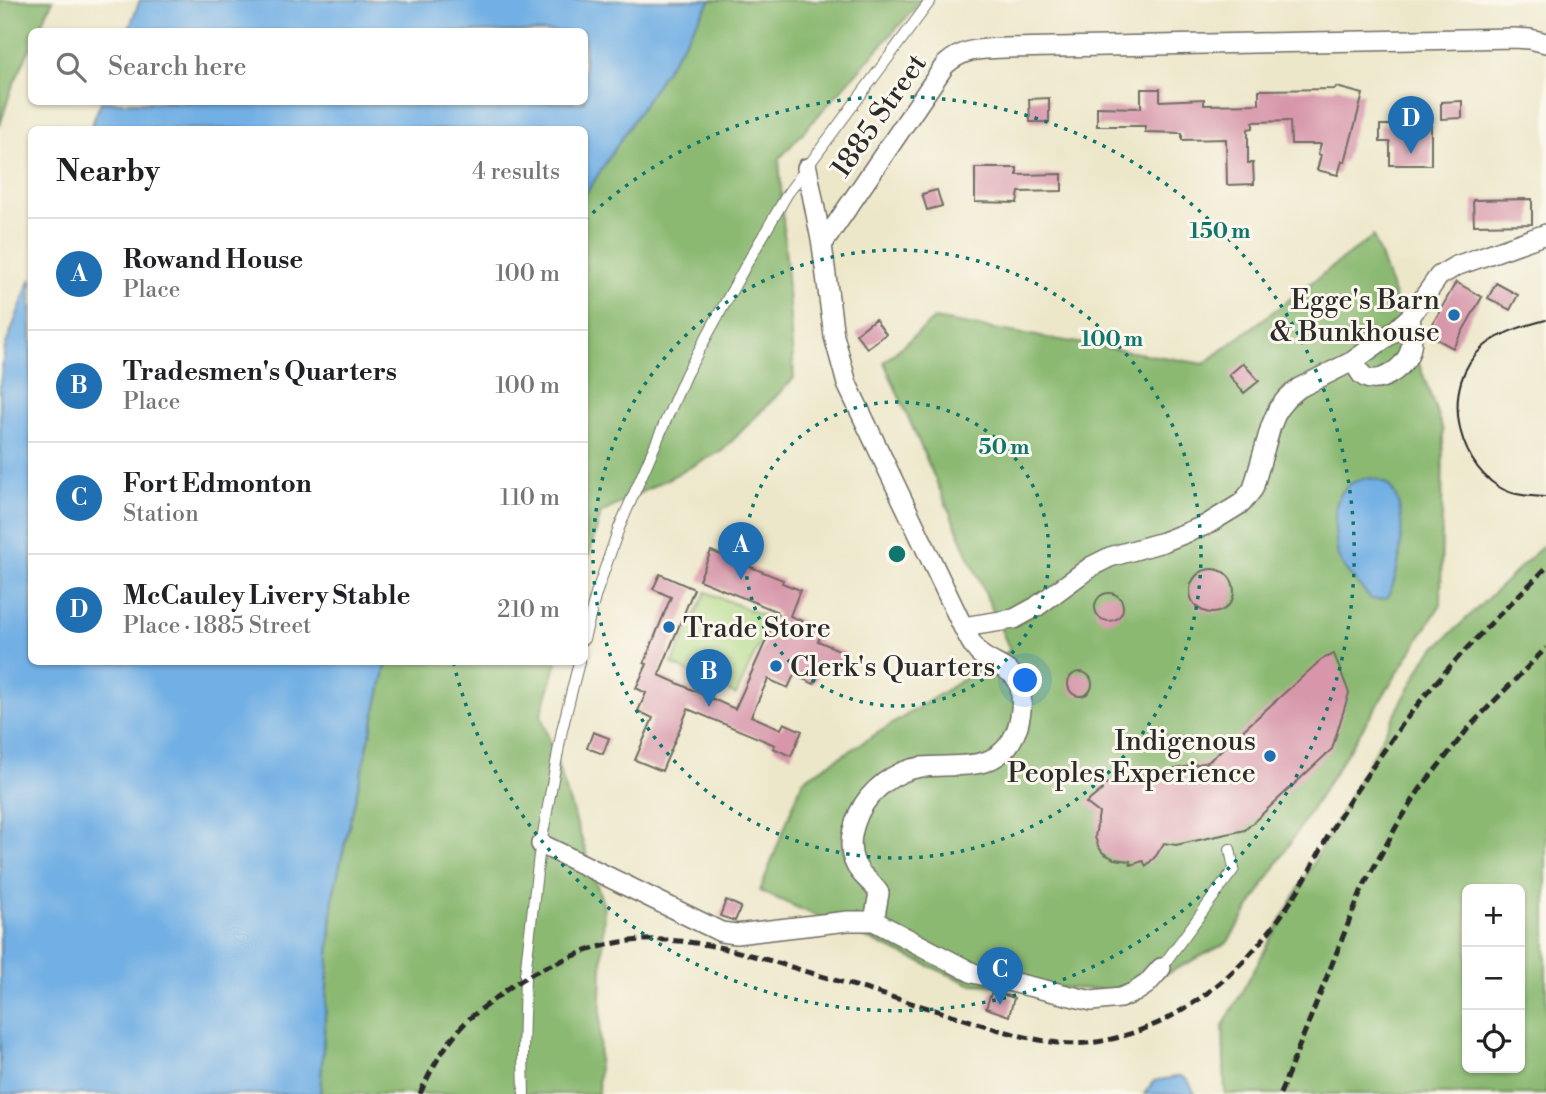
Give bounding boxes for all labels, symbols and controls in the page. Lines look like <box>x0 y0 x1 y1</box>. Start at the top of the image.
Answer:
search box <box>28 28 588 105</box>
street label: 1885 Street <box>824 47 935 185</box>
icon: search <box>52 48 90 86</box>
text: Search here <box>108 51 247 83</box>
pin: D <box>1388 96 1434 154</box>
text: Nearby <box>56 153 160 191</box>
text: 4 results <box>472 158 560 186</box>
text: 150 m <box>1190 219 1250 245</box>
text: Rowand House <box>123 244 303 276</box>
text: A <box>71 260 87 288</box>
text: 100 m <box>495 260 560 288</box>
text: Place <box>123 276 180 304</box>
place label: Egge's Barn & Bunkhouse <box>1270 283 1440 350</box>
marker: Egge's Barn & Bunkhouse <box>1446 307 1462 323</box>
text: 100 m <box>1081 327 1143 353</box>
text: Tradesmen's Quarters <box>123 356 397 388</box>
text: B <box>70 372 88 400</box>
text: 100 m <box>495 372 560 400</box>
text: Place <box>123 388 180 416</box>
text: 50 m <box>979 435 1029 461</box>
text: Fort Edmonton <box>123 468 312 500</box>
text: C <box>71 484 87 512</box>
text: 110 m <box>500 484 560 512</box>
text: Station <box>123 500 199 528</box>
pin: A <box>718 522 764 580</box>
centre of rings <box>885 542 909 566</box>
text: McCauley Livery Stable <box>123 580 410 612</box>
text: D <box>70 596 88 624</box>
text: 210 m <box>497 596 560 624</box>
place label: Trade Store <box>683 611 831 646</box>
text: Place · 1885 Street <box>123 612 311 640</box>
marker: Trade Store <box>661 619 677 635</box>
pin: B <box>686 649 732 707</box>
place label: Clerk's Quarters <box>790 650 995 685</box>
marker: Clerk's Quarters <box>768 658 784 674</box>
your location <box>1008 663 1042 697</box>
place label: Indigenous Peoples Experience <box>1007 724 1256 791</box>
marker: Indigenous Peoples Experience <box>1262 748 1278 764</box>
map controls <box>1462 884 1525 1073</box>
button: + <box>1462 884 1525 947</box>
pin: C <box>977 947 1023 1005</box>
button: − <box>1462 947 1525 1010</box>
button: locate <box>1462 1010 1525 1073</box>

